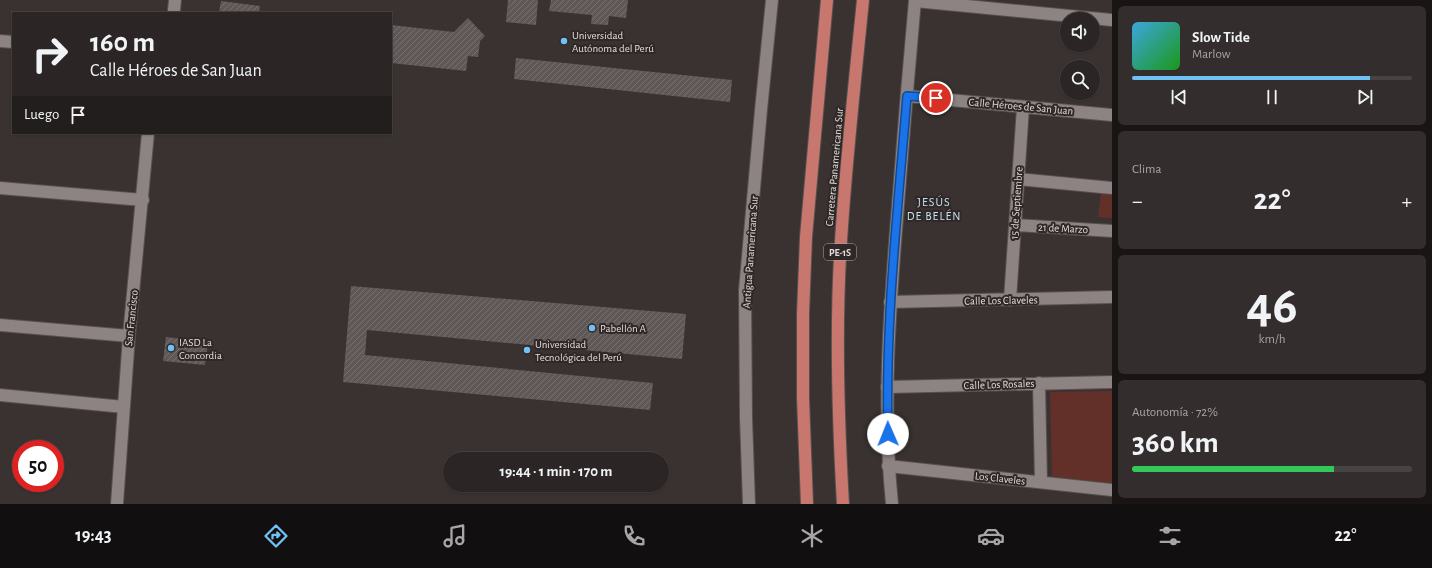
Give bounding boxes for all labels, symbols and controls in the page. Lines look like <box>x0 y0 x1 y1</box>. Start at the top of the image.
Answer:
map controls <box>1060 12 1100 100</box>
button: sound <box>1060 12 1100 52</box>
icon: right <box>24 28 76 80</box>
text: 160 m <box>90 29 155 57</box>
place label: Universidad Autónoma del Perú <box>572 30 654 54</box>
text: Slow Tide <box>1192 30 1250 45</box>
marker: Universidad Autónoma del Perú <box>559 36 569 46</box>
text: Marlow <box>1192 48 1230 61</box>
button: search <box>1060 60 1100 100</box>
text: Calle Héroes de San Juan <box>90 62 262 80</box>
pin <box>919 81 953 115</box>
icon: previous <box>1168 86 1190 108</box>
icon: pause <box>1261 86 1283 108</box>
icon: next <box>1354 86 1376 108</box>
icon: arrive <box>925 87 947 109</box>
street label: Calle Héroes de San Juan <box>968 96 1074 117</box>
icon: arrive <box>67 104 89 126</box>
text: Luego <box>24 107 59 122</box>
street label: Carretera Panamericana Sur <box>824 107 845 227</box>
text: Clima <box>1132 163 1162 176</box>
street label: 15 de Septiembre <box>1008 166 1025 240</box>
text: 22° <box>1253 185 1291 215</box>
text: − <box>1132 190 1143 212</box>
text: + <box>1401 190 1412 212</box>
street label: Antigua Panamericana Sur <box>741 195 760 309</box>
district label: JESÚS DE BELÉN <box>907 195 961 222</box>
street label: 21 de Marzo <box>1038 222 1088 235</box>
road number: PE-1S <box>824 244 856 260</box>
text: 46 <box>1246 280 1298 332</box>
street label: San Francisco <box>123 289 140 347</box>
street label: Calle Los Claveles <box>964 294 1038 307</box>
marker: Pabellón A <box>587 323 597 333</box>
place label: Pabellón A <box>600 323 646 334</box>
text: km/h <box>1259 333 1285 346</box>
place label: IASD La Concordia <box>179 337 222 361</box>
place label: Universidad Tecnológica del Perú <box>535 339 622 363</box>
marker: IASD La Concordia <box>166 343 176 353</box>
marker: Universidad Tecnológica del Perú <box>522 345 532 355</box>
street label: Calle Los Rosales <box>963 378 1035 391</box>
text: Autonomía · 72% <box>1132 406 1218 419</box>
position arrow <box>867 413 909 455</box>
text: 360 km <box>1132 428 1219 458</box>
speed limit sign: 50 <box>12 440 64 492</box>
text: 19:44 · 1 min · 170 m <box>500 464 612 479</box>
street label: Los Claveles <box>974 470 1026 487</box>
icon: directions <box>262 522 290 550</box>
icon: music <box>441 522 469 550</box>
icon: phone <box>620 522 648 550</box>
icon: climate <box>798 522 826 550</box>
icon: car <box>977 522 1005 550</box>
icon: filters <box>1156 522 1184 550</box>
text: 19:43 <box>75 527 111 545</box>
text: 22° <box>1334 527 1357 545</box>

